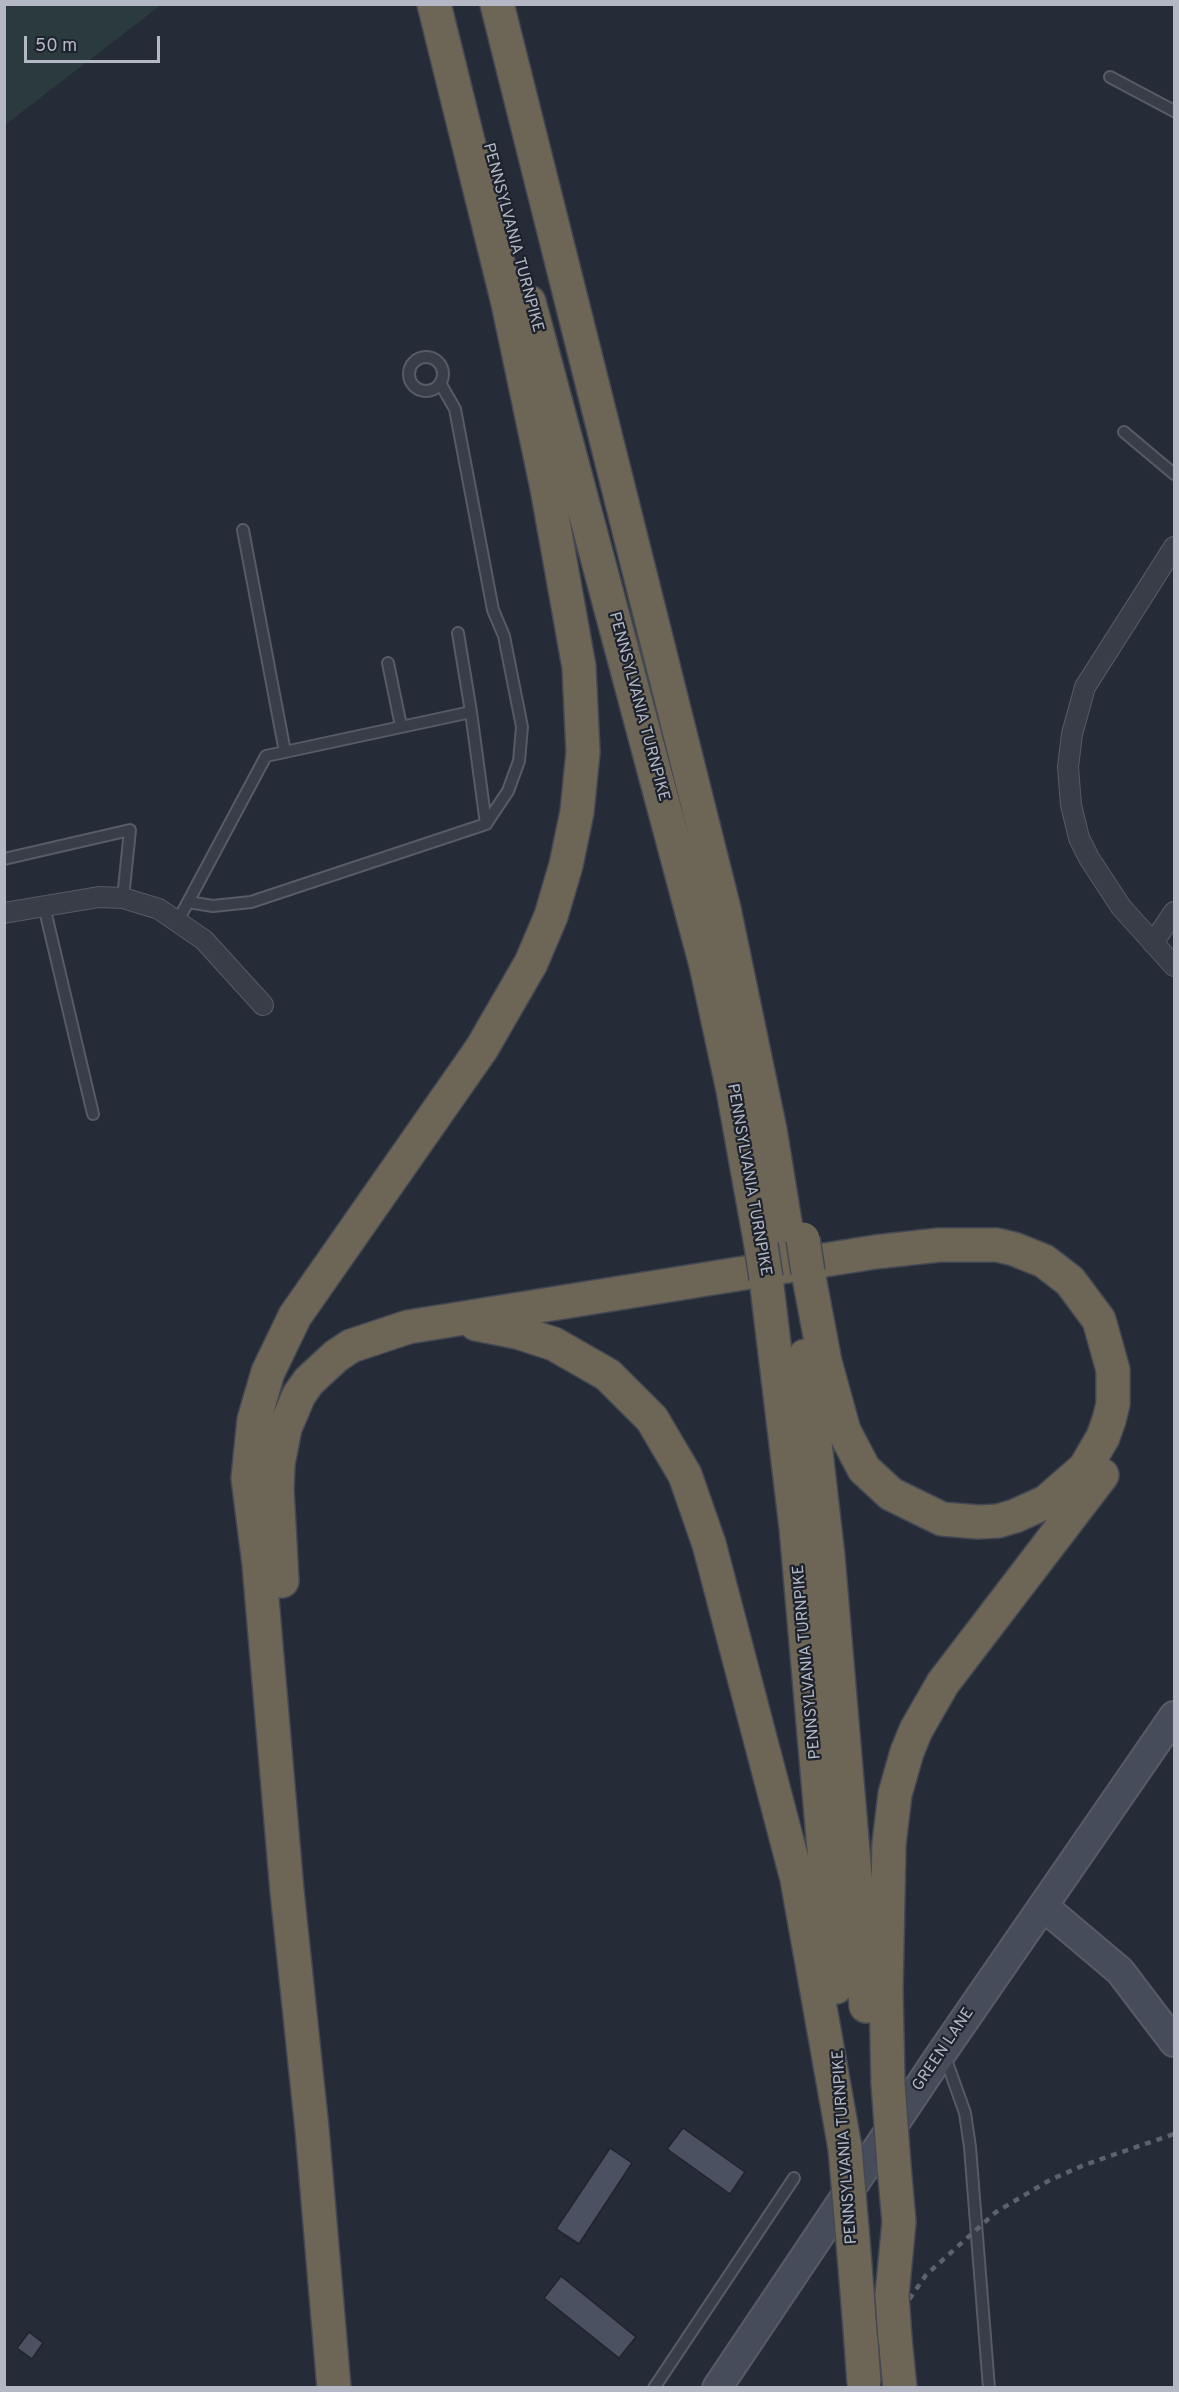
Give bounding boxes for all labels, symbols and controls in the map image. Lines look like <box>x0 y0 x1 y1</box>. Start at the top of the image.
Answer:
scale bar <box>27 24 164 62</box>
text: 50 m <box>35 35 77 58</box>
street label: PENNSYLVANIA TURNPIKE <box>477 141 547 335</box>
street label: PENNSYLVANIA TURNPIKE <box>603 610 673 804</box>
street label: PENNSYLVANIA TURNPIKE <box>722 1082 774 1278</box>
street label: PENNSYLVANIA TURNPIKE <box>790 1564 826 1760</box>
street label: GREEN LANE <box>909 2005 979 2095</box>
street label: PENNSYLVANIA TURNPIKE <box>830 2049 862 2245</box>

